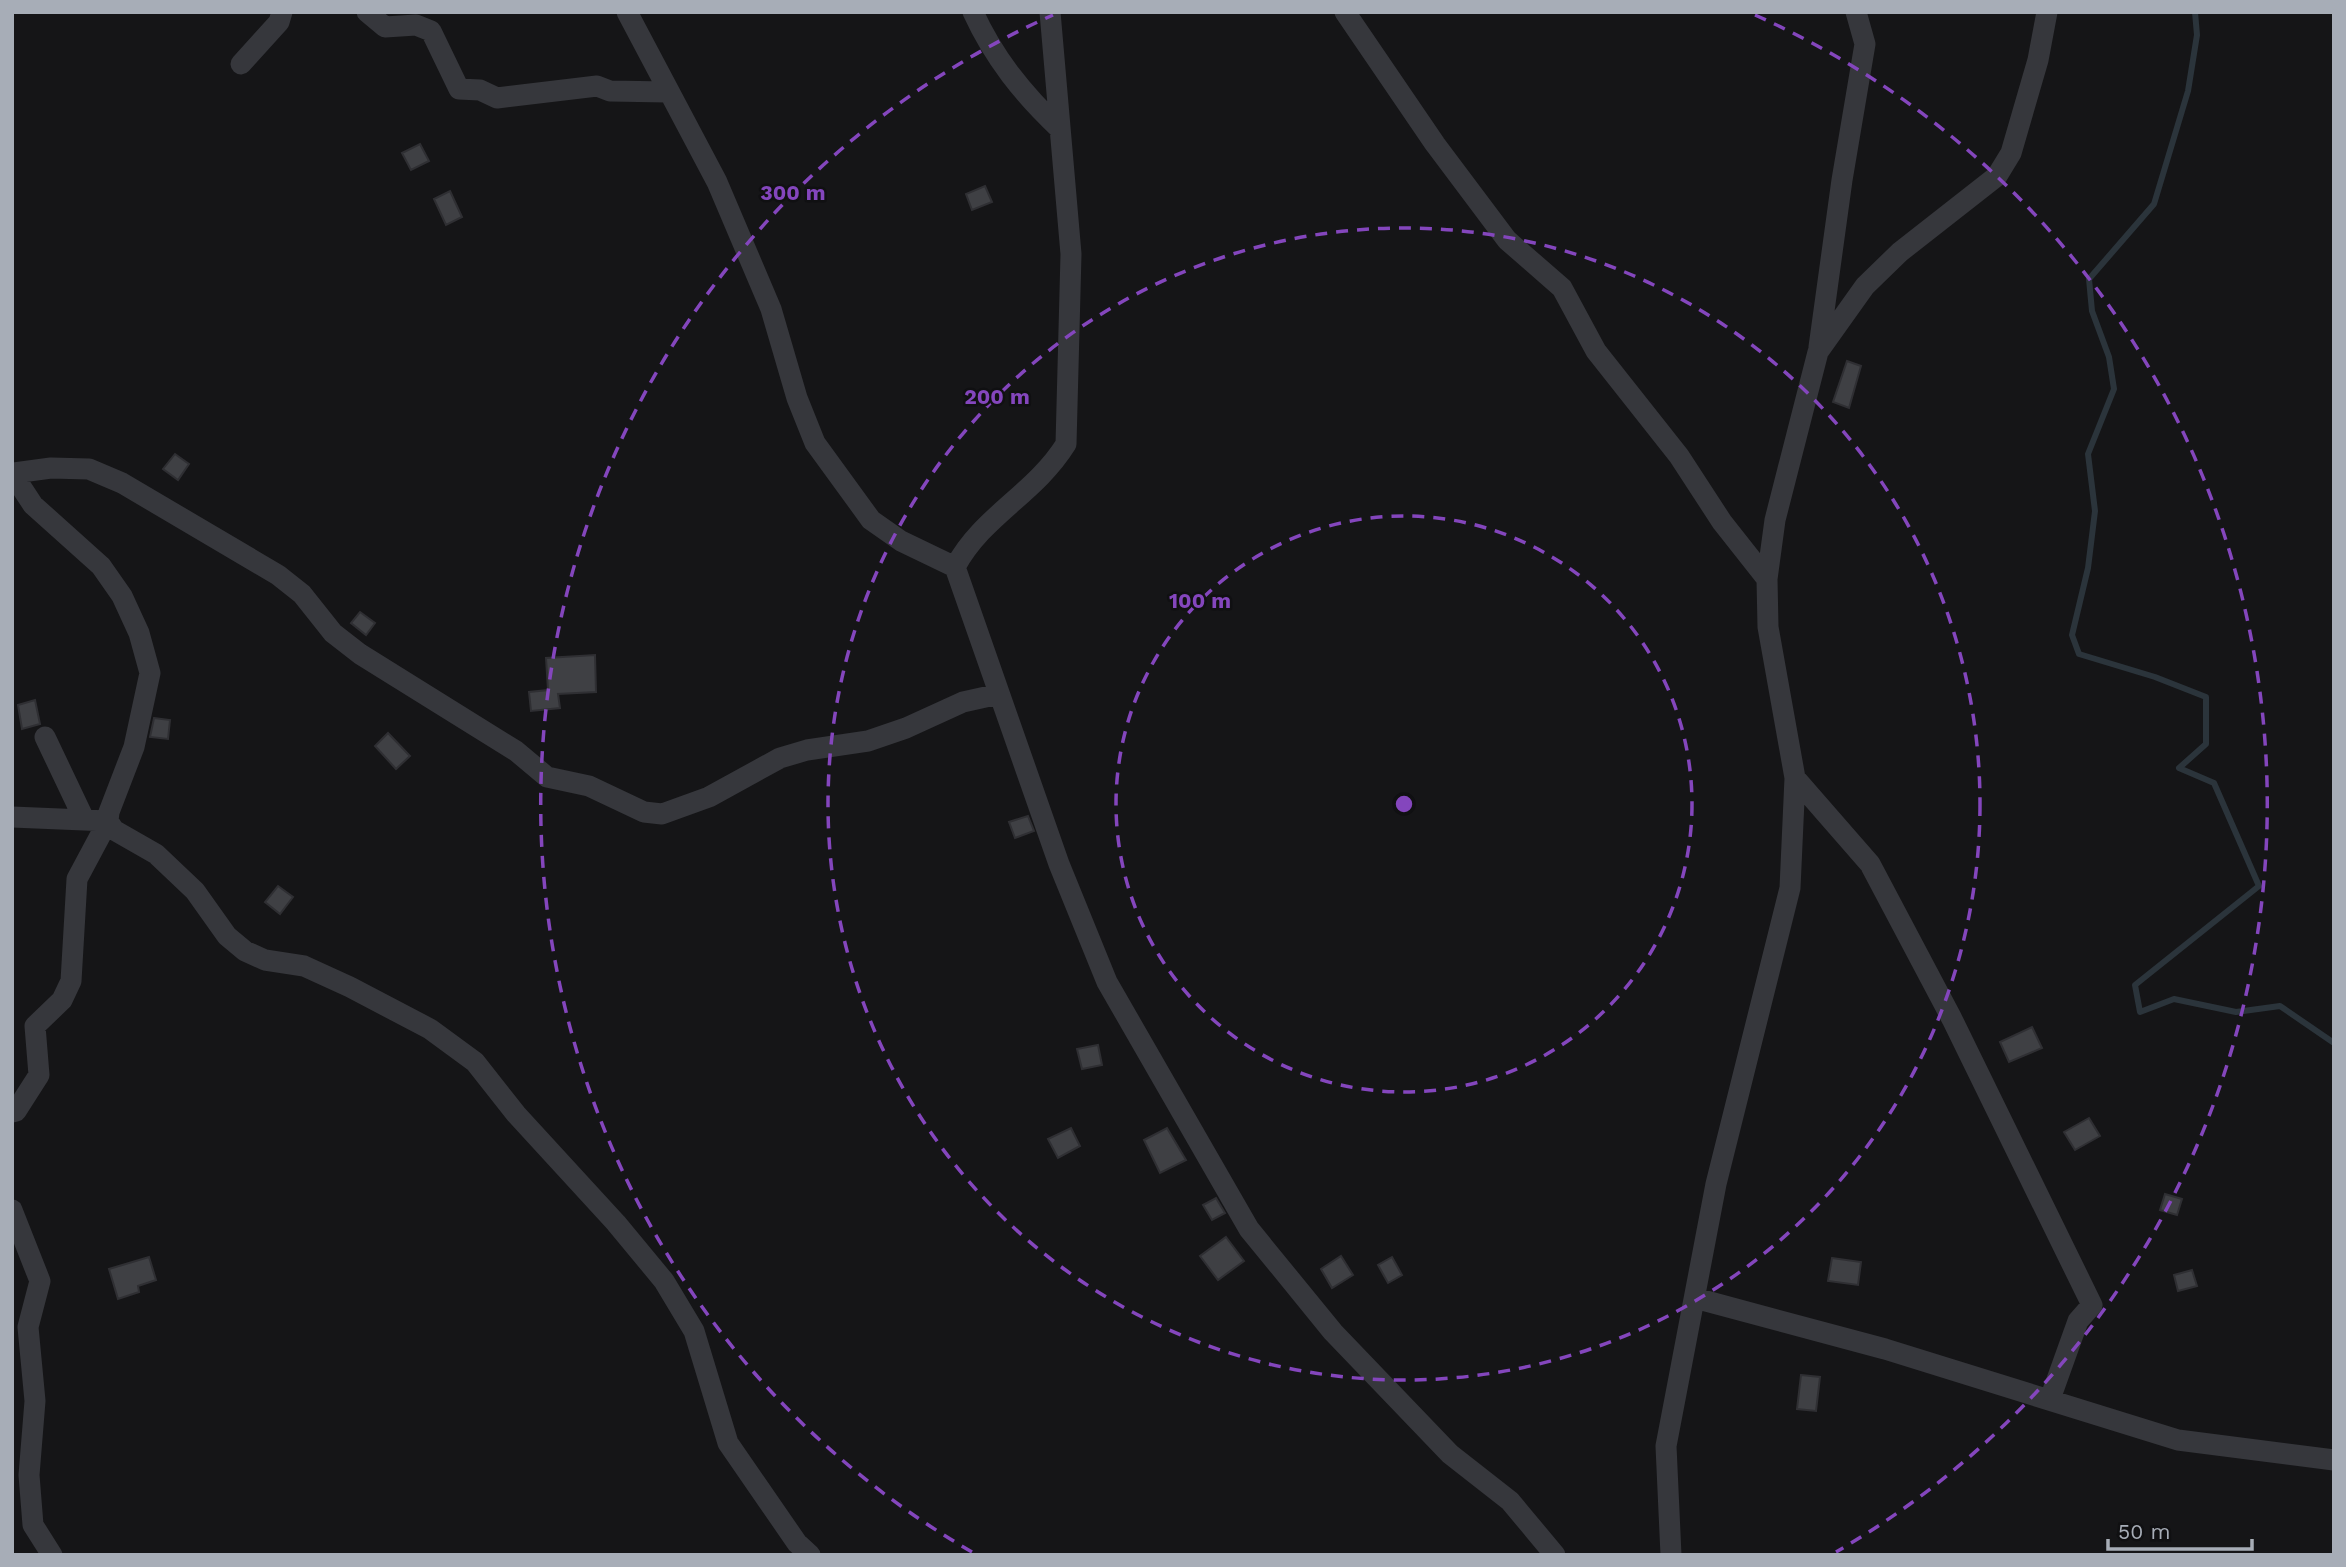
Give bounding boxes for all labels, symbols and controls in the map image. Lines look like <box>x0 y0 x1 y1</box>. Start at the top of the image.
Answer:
text: 300 m <box>760 180 826 205</box>
text: 200 m <box>964 384 1030 409</box>
text: 100 m <box>1169 588 1231 613</box>
centre of rings <box>1392 792 1416 816</box>
scale bar <box>2108 1508 2252 1552</box>
text: 50 m <box>2118 1519 2170 1544</box>

